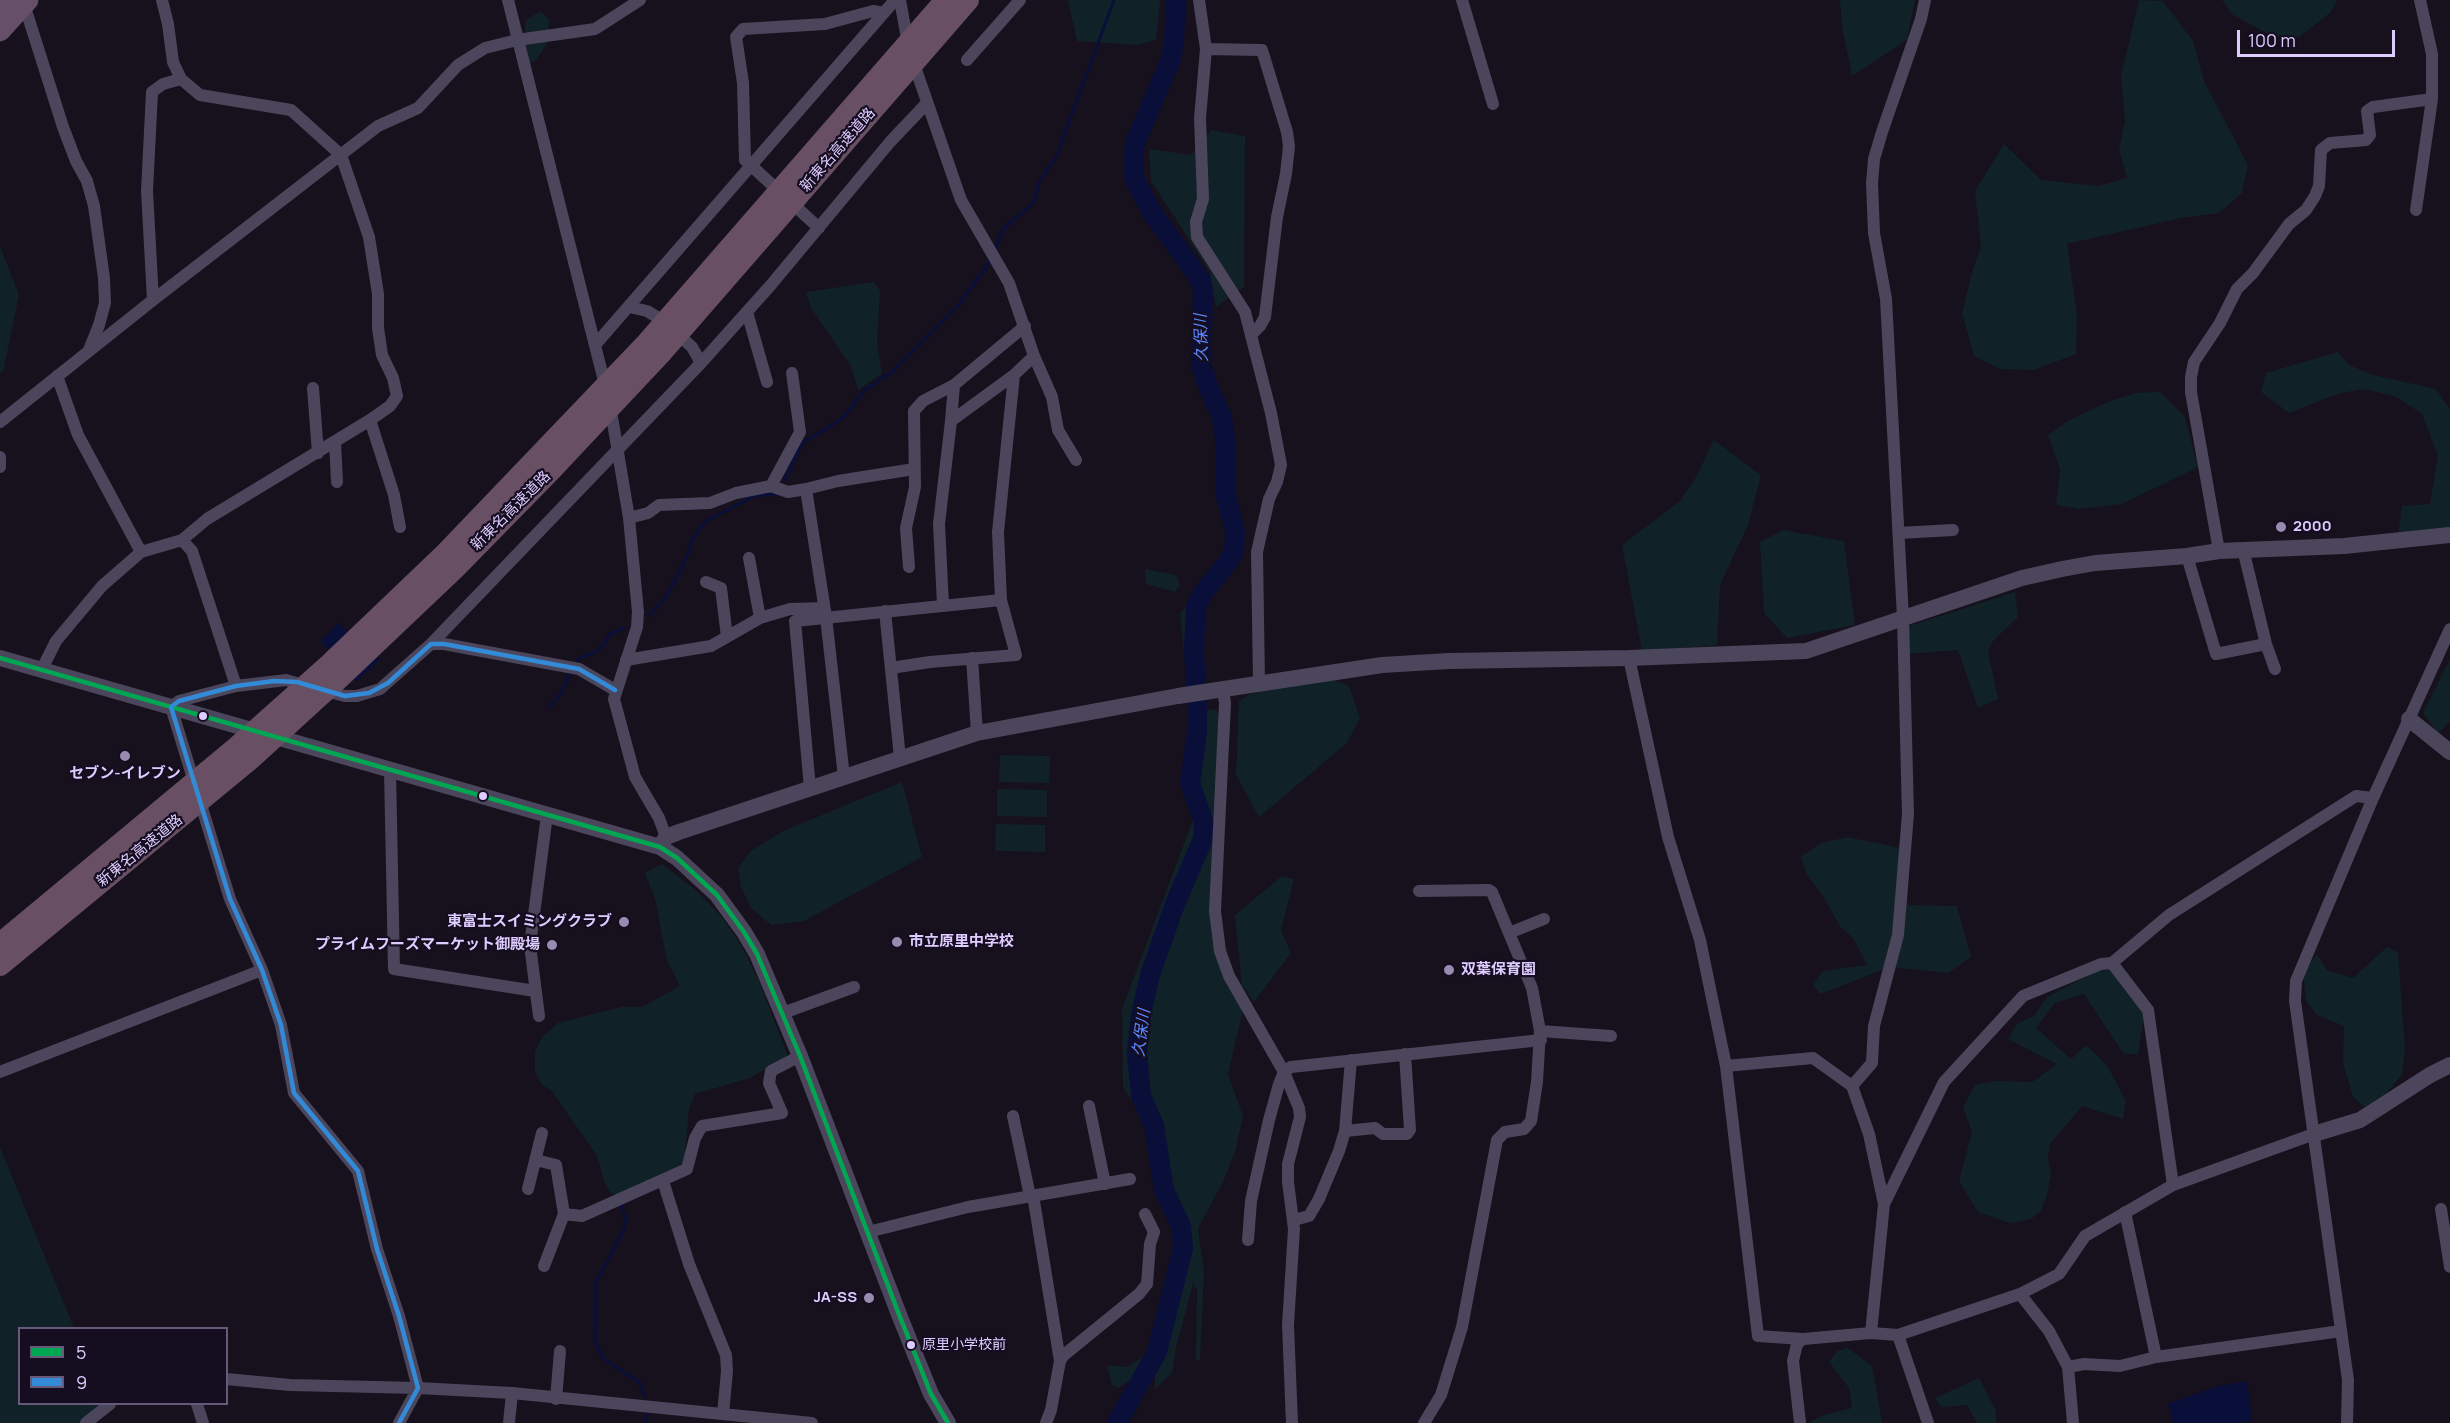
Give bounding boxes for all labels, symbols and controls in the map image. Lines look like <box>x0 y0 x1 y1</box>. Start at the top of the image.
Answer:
scale bar <box>2240 18 2398 56</box>
text: 100 m <box>2248 28 2296 52</box>
street label: 新東名高速道路 <box>797 104 879 196</box>
water label: 久保川 <box>1192 314 1212 362</box>
street label: 新東名高速道路 <box>468 468 554 554</box>
place label: 2000 <box>2293 518 2332 536</box>
marker: 2000 <box>2274 520 2288 534</box>
unlabelled marker <box>197 710 209 722</box>
marker: セブン-イレブン <box>118 749 132 763</box>
place label: セブン-イレブン <box>69 765 181 783</box>
unlabelled marker <box>477 790 489 802</box>
street label: 新東名高速道路 <box>94 811 186 891</box>
place label: 東富士スイミングクラブ <box>447 913 612 931</box>
marker: 東富士スイミングクラブ <box>617 915 631 929</box>
place label: 市立原里中学校 <box>909 933 1014 951</box>
marker: 市立原里中学校 <box>890 935 904 949</box>
place label: プライムフーズマーケット御殿場 <box>315 936 540 954</box>
marker: プライムフーズマーケット御殿場 <box>545 938 559 952</box>
place label: 双葉保育園 <box>1461 961 1536 979</box>
marker: 双葉保育園 <box>1442 963 1456 977</box>
water label: 久保川 <box>1130 1008 1154 1058</box>
place label: JA-SS <box>813 1289 857 1307</box>
marker: JA-SS <box>862 1291 876 1305</box>
legend <box>18 1327 228 1405</box>
place label: 原里小学校前 <box>922 1337 1006 1353</box>
marker: 原里小学校前 <box>905 1339 917 1351</box>
text: 5 <box>76 1340 86 1364</box>
text: 9 <box>76 1370 87 1394</box>

